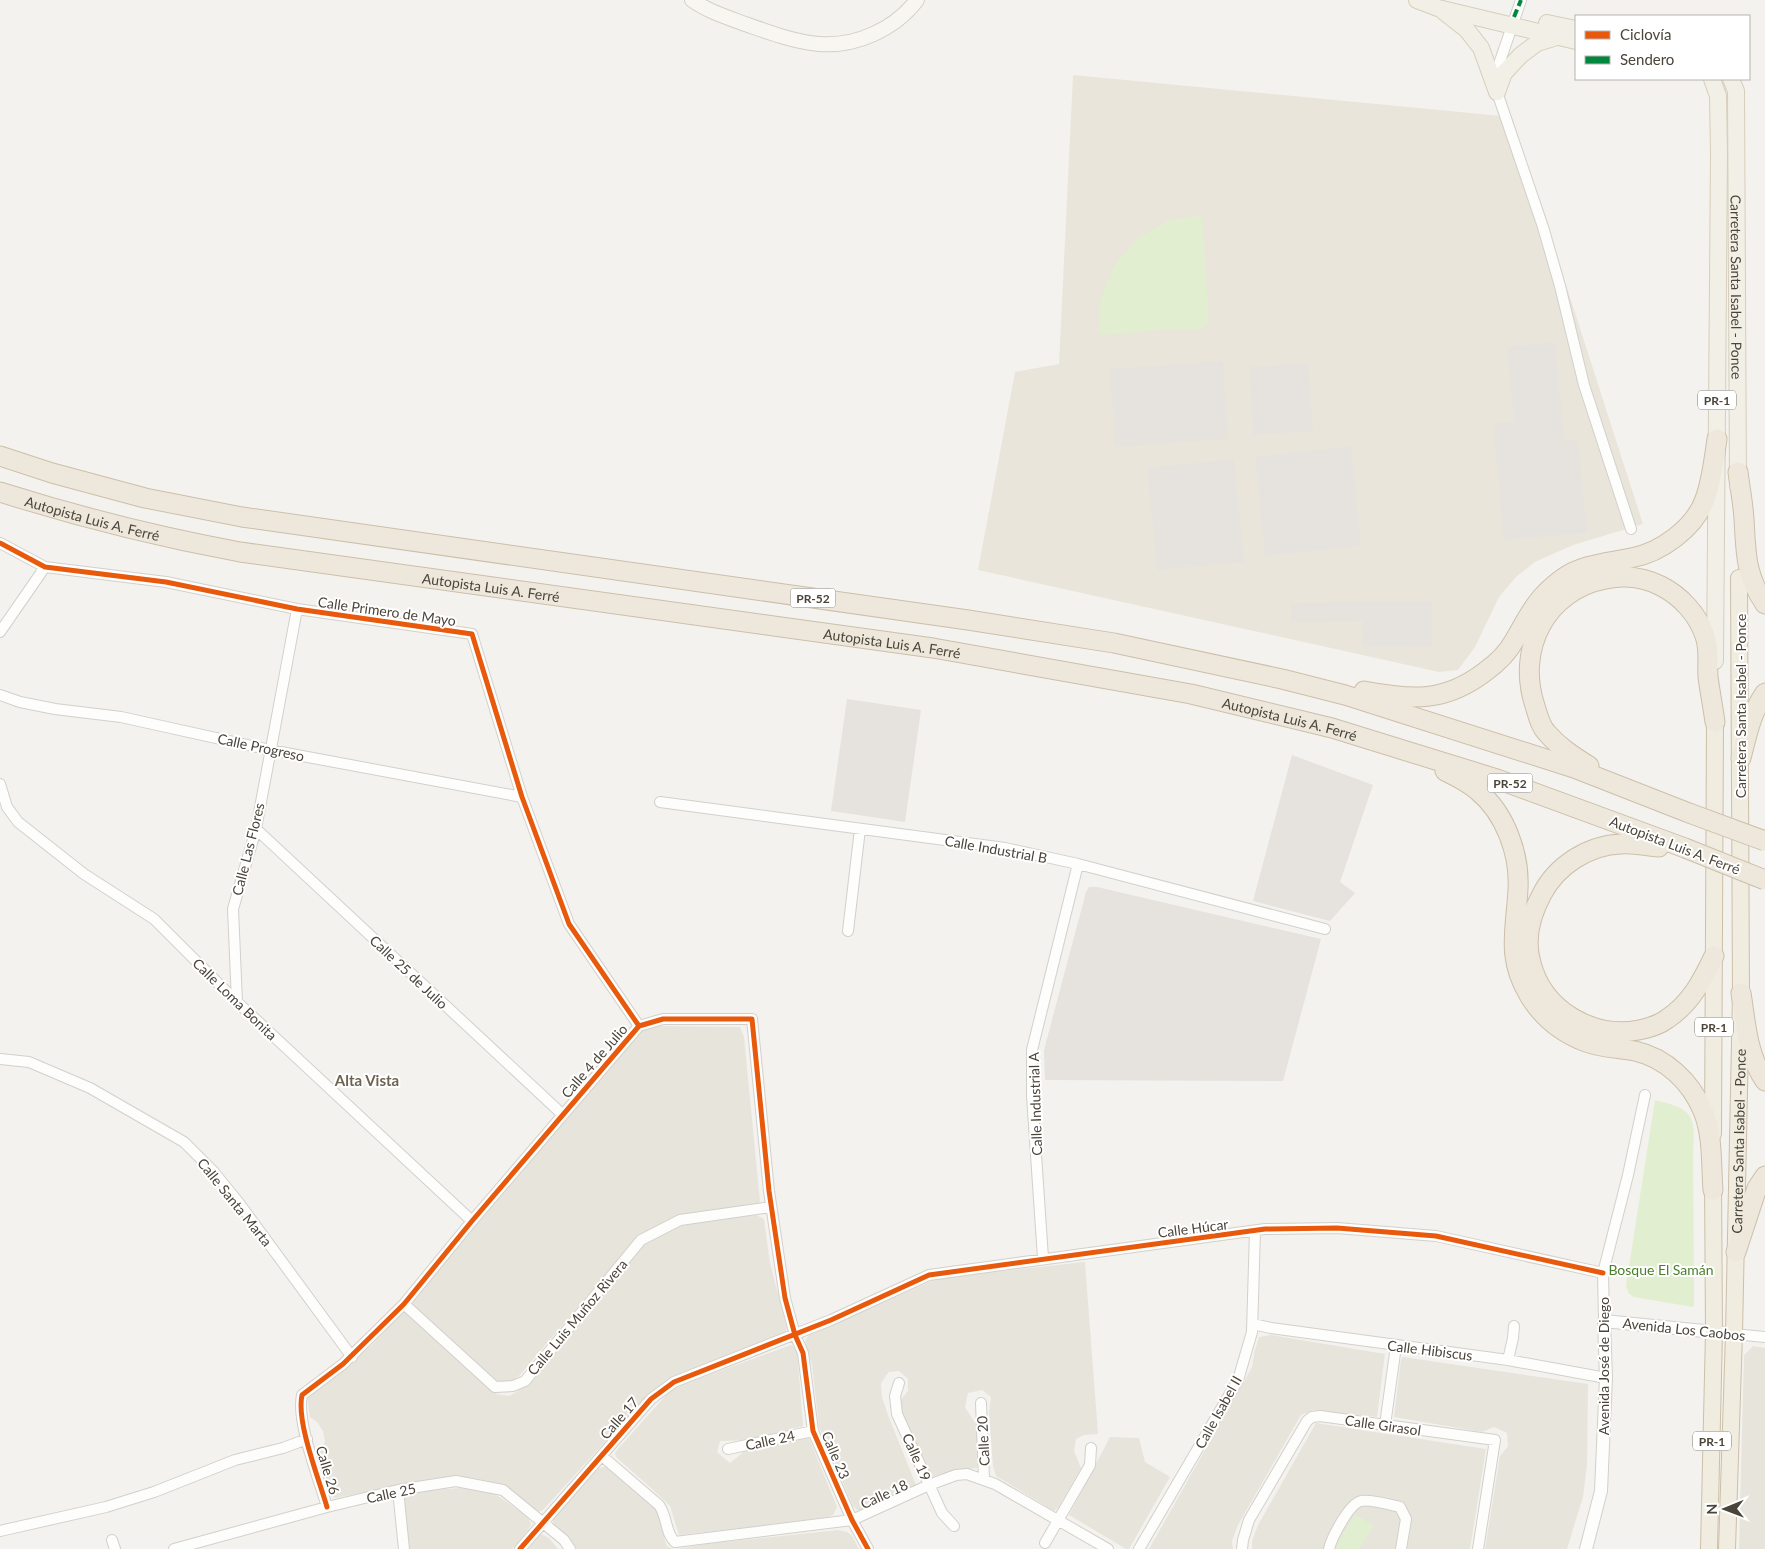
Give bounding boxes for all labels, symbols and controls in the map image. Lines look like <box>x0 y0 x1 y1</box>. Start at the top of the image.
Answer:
legend <box>1575 15 1750 80</box>
text: Ciclovía <box>1620 25 1671 43</box>
text: Sendero <box>1620 50 1674 68</box>
street label: Carretera Santa Isabel - Ponce <box>1728 195 1746 379</box>
road number: PR-1 <box>1698 390 1736 410</box>
street label: Autopista Luis A. Ferré <box>23 492 161 544</box>
street label: Autopista Luis A. Ferré <box>421 569 561 605</box>
road number: PR-52 <box>790 588 836 608</box>
street label: Calle Primero de Mayo <box>317 593 457 629</box>
street label: Carretera Santa Isabel - Ponce <box>1732 614 1749 798</box>
street label: Autopista Luis A. Ferré <box>822 624 962 661</box>
street label: Autopista Luis A. Ferré <box>1221 693 1359 744</box>
street label: Calle Progreso <box>216 729 306 765</box>
road number: PR-52 <box>1488 774 1532 792</box>
street label: Calle Las Flores <box>228 801 268 897</box>
street label: Autopista Luis A. Ferré <box>1607 812 1743 878</box>
street label: Calle Industrial B <box>944 832 1048 866</box>
street label: Calle 25 de Julio <box>367 932 451 1012</box>
street label: Calle Loma Bonita <box>189 954 281 1044</box>
road number: PR-1 <box>1695 1018 1733 1036</box>
street label: Calle 4 de Julio <box>557 1021 631 1101</box>
street label: Carretera Santa Isabel - Ponce <box>1728 1049 1748 1234</box>
street label: Calle Industrial A <box>1025 1051 1045 1156</box>
district label: Alta Vista <box>334 1071 399 1089</box>
street label: Calle Santa Marta <box>194 1155 276 1250</box>
street label: Calle Húcar <box>1157 1215 1229 1241</box>
street label: Calle Luis Muñoz Rivera <box>524 1256 630 1378</box>
park label: Bosque El Samán <box>1608 1261 1714 1278</box>
street label: Avenida José de Diego <box>1595 1297 1612 1435</box>
street label: Avenida Los Caobos <box>1622 1314 1746 1344</box>
street label: Calle Hibiscus <box>1386 1336 1474 1364</box>
street label: Calle Isabel II <box>1191 1373 1245 1451</box>
street label: Calle 17 <box>596 1394 642 1442</box>
street label: Calle Girasol <box>1344 1411 1422 1439</box>
street label: Calle 20 <box>973 1416 993 1466</box>
street label: Calle 24 <box>744 1426 796 1454</box>
street label: Calle 23 <box>818 1429 854 1481</box>
street label: Calle 19 <box>899 1431 935 1483</box>
road number: PR-1 <box>1693 1432 1731 1450</box>
street label: Calle 26 <box>313 1444 343 1496</box>
street label: Calle 18 <box>858 1476 910 1512</box>
street label: Calle 25 <box>365 1479 417 1507</box>
north arrow <box>1700 1484 1750 1534</box>
text: N <box>1703 1504 1720 1515</box>

